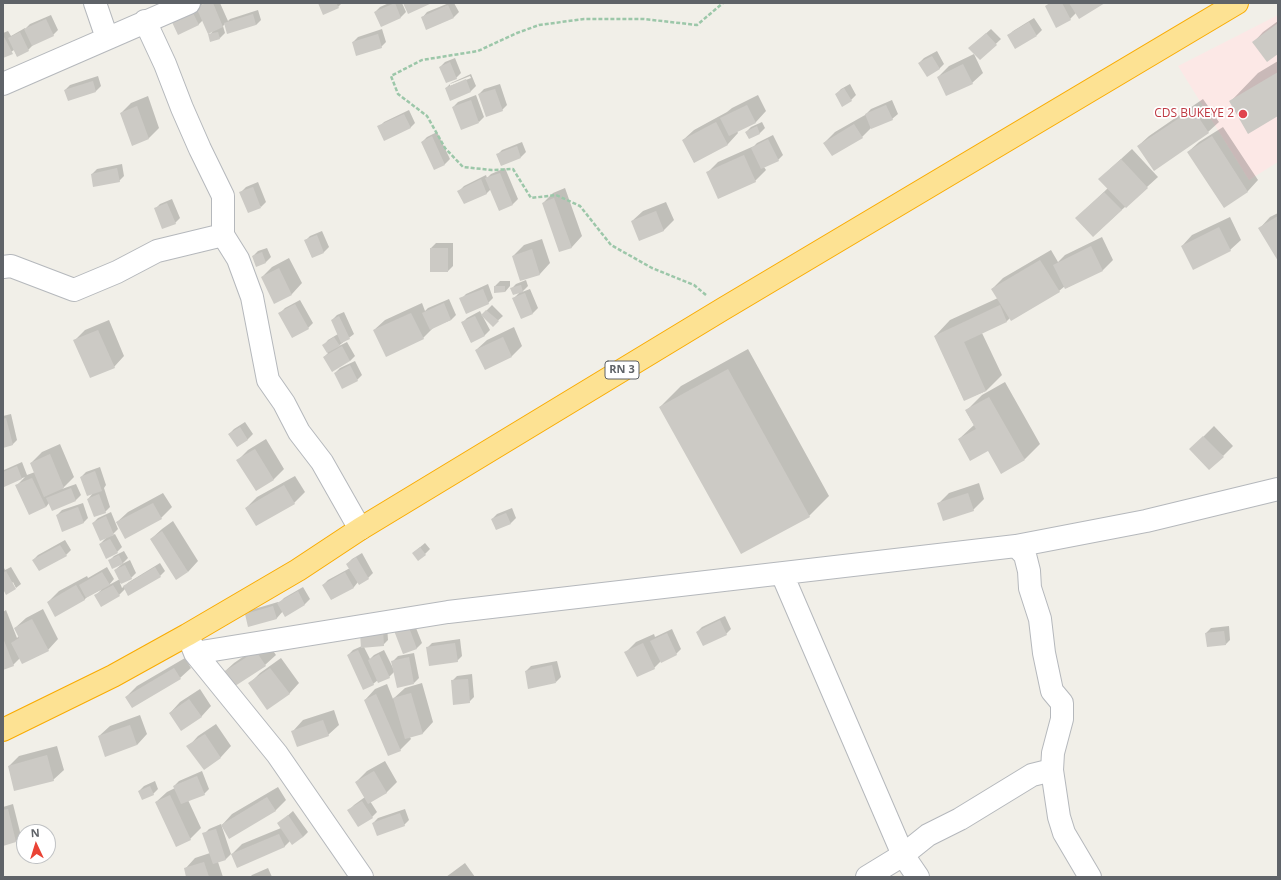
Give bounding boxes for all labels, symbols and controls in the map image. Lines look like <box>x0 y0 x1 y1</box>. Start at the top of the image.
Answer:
place label: CDS BUKEYE 2 <box>1154 107 1234 121</box>
marker: CDS BUKEYE 2 <box>1237 108 1249 120</box>
road number: RN 3 <box>605 361 639 379</box>
north arrow <box>16 824 56 864</box>
text: N <box>30 825 40 840</box>

